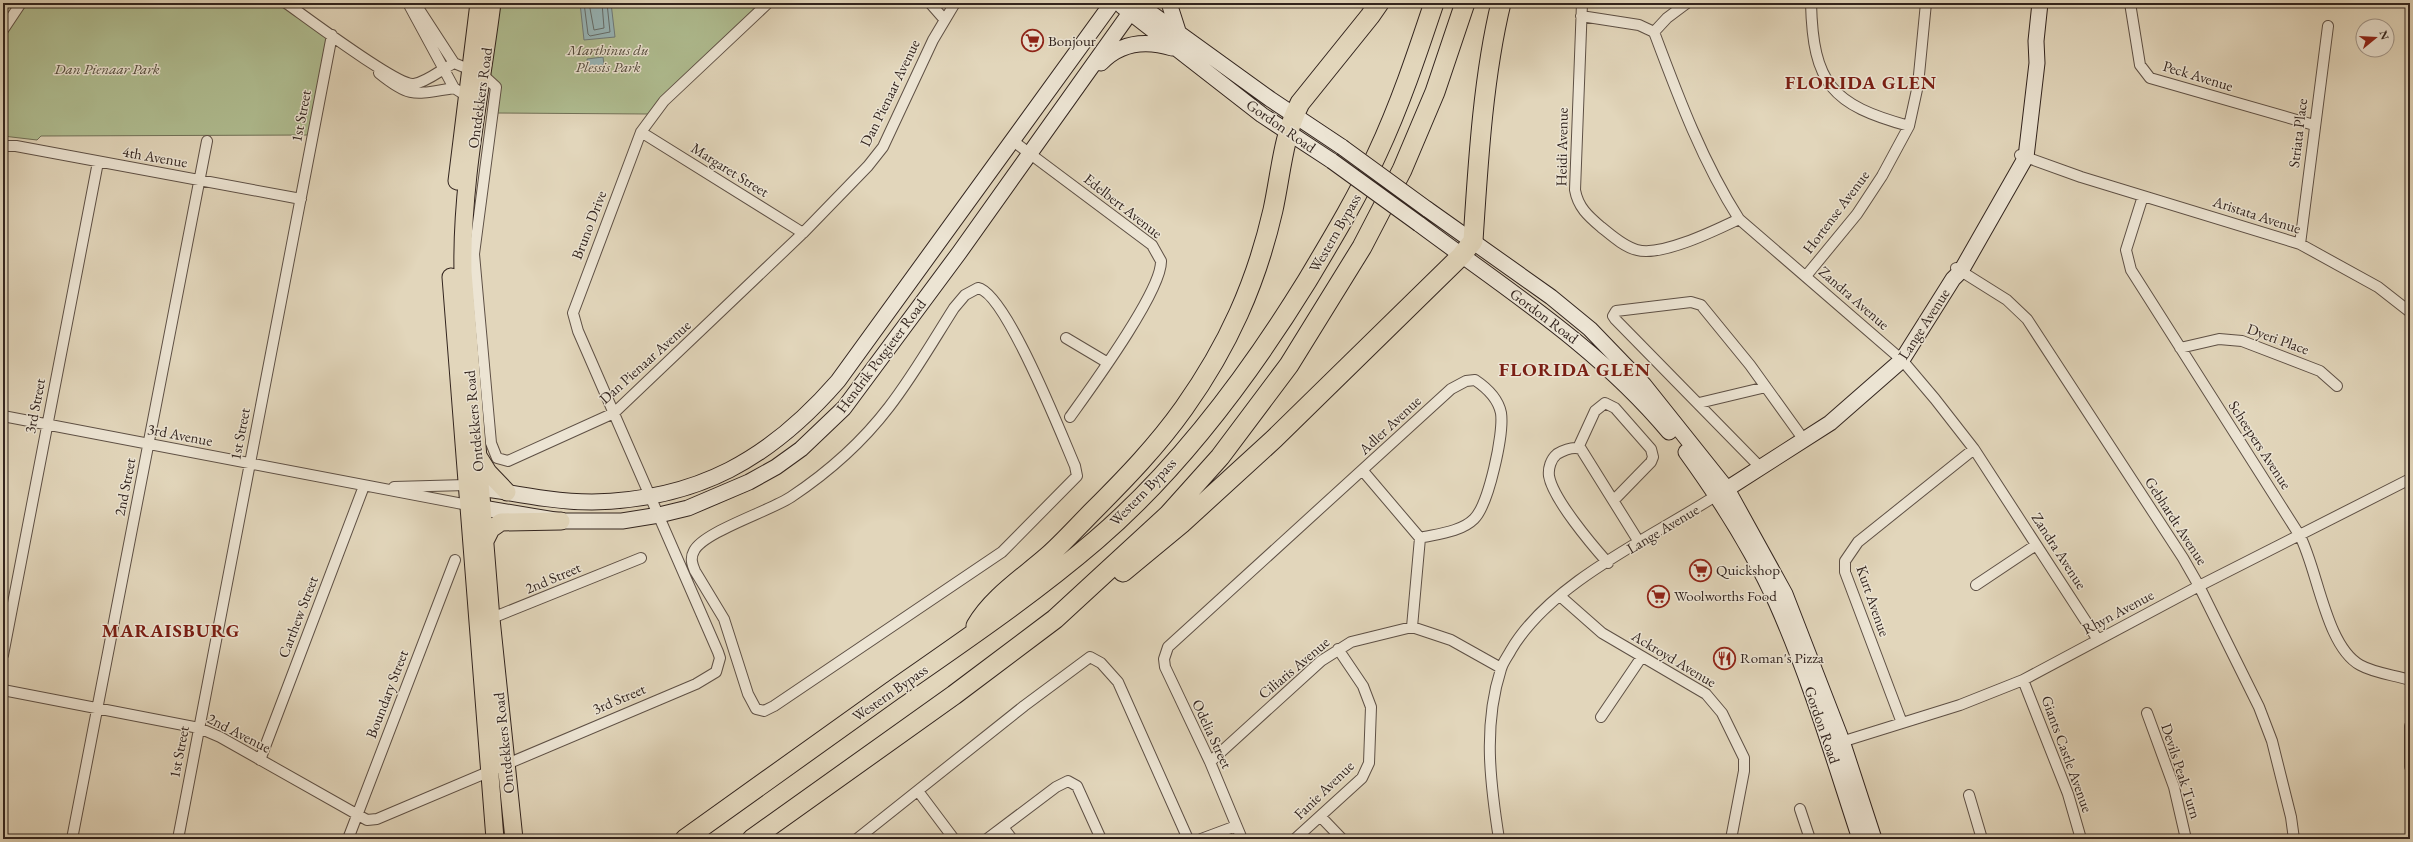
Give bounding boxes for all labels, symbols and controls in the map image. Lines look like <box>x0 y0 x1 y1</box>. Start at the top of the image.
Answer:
north arrow <box>2355 18 2395 58</box>
supermarket icon: Bonjour <box>1019 28 1045 54</box>
text: N <box>2376 29 2393 41</box>
place label: Bonjour <box>1048 31 1096 50</box>
street label: Dan Pienaar Avenue <box>855 36 924 150</box>
park label: Marthinus du Plessis Park <box>566 40 649 76</box>
street label: Ontdekkers Road <box>463 46 496 150</box>
street label: Peck Avenue <box>2161 56 2236 95</box>
park label: Dan Pienaar Park <box>53 59 160 78</box>
district label: FLORIDA GLEN <box>1785 70 1937 95</box>
street label: 1st Street <box>286 88 315 144</box>
street label: Gordon Road <box>1243 95 1320 157</box>
street label: Striata Place <box>2284 97 2311 169</box>
street label: Heidi Avenue <box>1551 107 1572 187</box>
street label: Margaret Street <box>688 138 773 201</box>
street label: 4th Avenue <box>121 141 189 172</box>
street label: Hortense Avenue <box>1798 166 1873 257</box>
street label: Edelbert Avenue <box>1080 169 1166 242</box>
street label: Bruno Drive <box>567 188 610 262</box>
street label: Western Bypass <box>1304 190 1365 276</box>
street label: Aristata Avenue <box>2210 191 2304 238</box>
street label: Zandra Avenue <box>1815 262 1894 334</box>
street label: Gordon Road <box>1506 284 1583 348</box>
street label: Lange Avenue <box>1894 284 1954 363</box>
street label: Hendrik Potgieter Road <box>832 295 930 416</box>
street label: Dan Pienaar Avenue <box>595 315 695 408</box>
street label: Dyeri Place <box>2245 319 2312 359</box>
district label: FLORIDA GLEN <box>1499 357 1651 382</box>
street label: Ontdekkers Road <box>460 369 487 473</box>
street label: 3rd Street <box>20 376 49 435</box>
street label: Adler Avenue <box>1354 391 1425 459</box>
street label: Scheepers Avenue <box>2225 397 2296 493</box>
street label: 1st Street <box>225 406 254 462</box>
street label: 3rd Avenue <box>146 419 214 450</box>
street label: Western Bypass <box>1105 453 1180 530</box>
street label: 2nd Street <box>110 456 139 518</box>
street label: Gebhardt Avenue <box>2141 473 2212 569</box>
street label: Lange Avenue <box>1623 499 1703 558</box>
street label: Zandra Avenue <box>2028 509 2091 593</box>
street label: 2nd Street <box>522 557 584 598</box>
supermarket icon: Quickshop <box>1688 557 1714 583</box>
place label: Quickshop <box>1716 560 1780 579</box>
street label: Kurt Avenue <box>1852 563 1895 639</box>
street label: Carthew Street <box>273 573 322 660</box>
supermarket icon: Woolworths Food <box>1646 583 1672 609</box>
street label: Rhyn Avenue <box>2079 585 2157 638</box>
place label: Woolworths Food <box>1674 586 1777 605</box>
district label: MARAISBURG <box>102 618 240 643</box>
street label: Ackroyd Avenue <box>1628 625 1720 691</box>
street label: Ciliaris Avenue <box>1254 632 1333 703</box>
restaurant icon: Roman's Pizza <box>1711 645 1737 671</box>
street label: Boundary Street <box>361 647 412 741</box>
place label: Roman's Pizza <box>1740 648 1824 667</box>
street label: Western Bypass <box>848 659 931 726</box>
street label: 3rd Street <box>589 679 648 718</box>
street label: Gordon Road <box>1800 684 1845 766</box>
street label: Ontdekkers Road <box>489 691 518 795</box>
street label: Giants Castle Avenue <box>2038 693 2097 815</box>
street label: Odelia Street <box>1188 696 1237 772</box>
street label: 2nd Avenue <box>204 708 274 757</box>
street label: Devils Peak Turn <box>2157 721 2206 821</box>
street label: 1st Street <box>164 724 193 780</box>
street label: Fanie Avenue <box>1289 756 1358 823</box>

